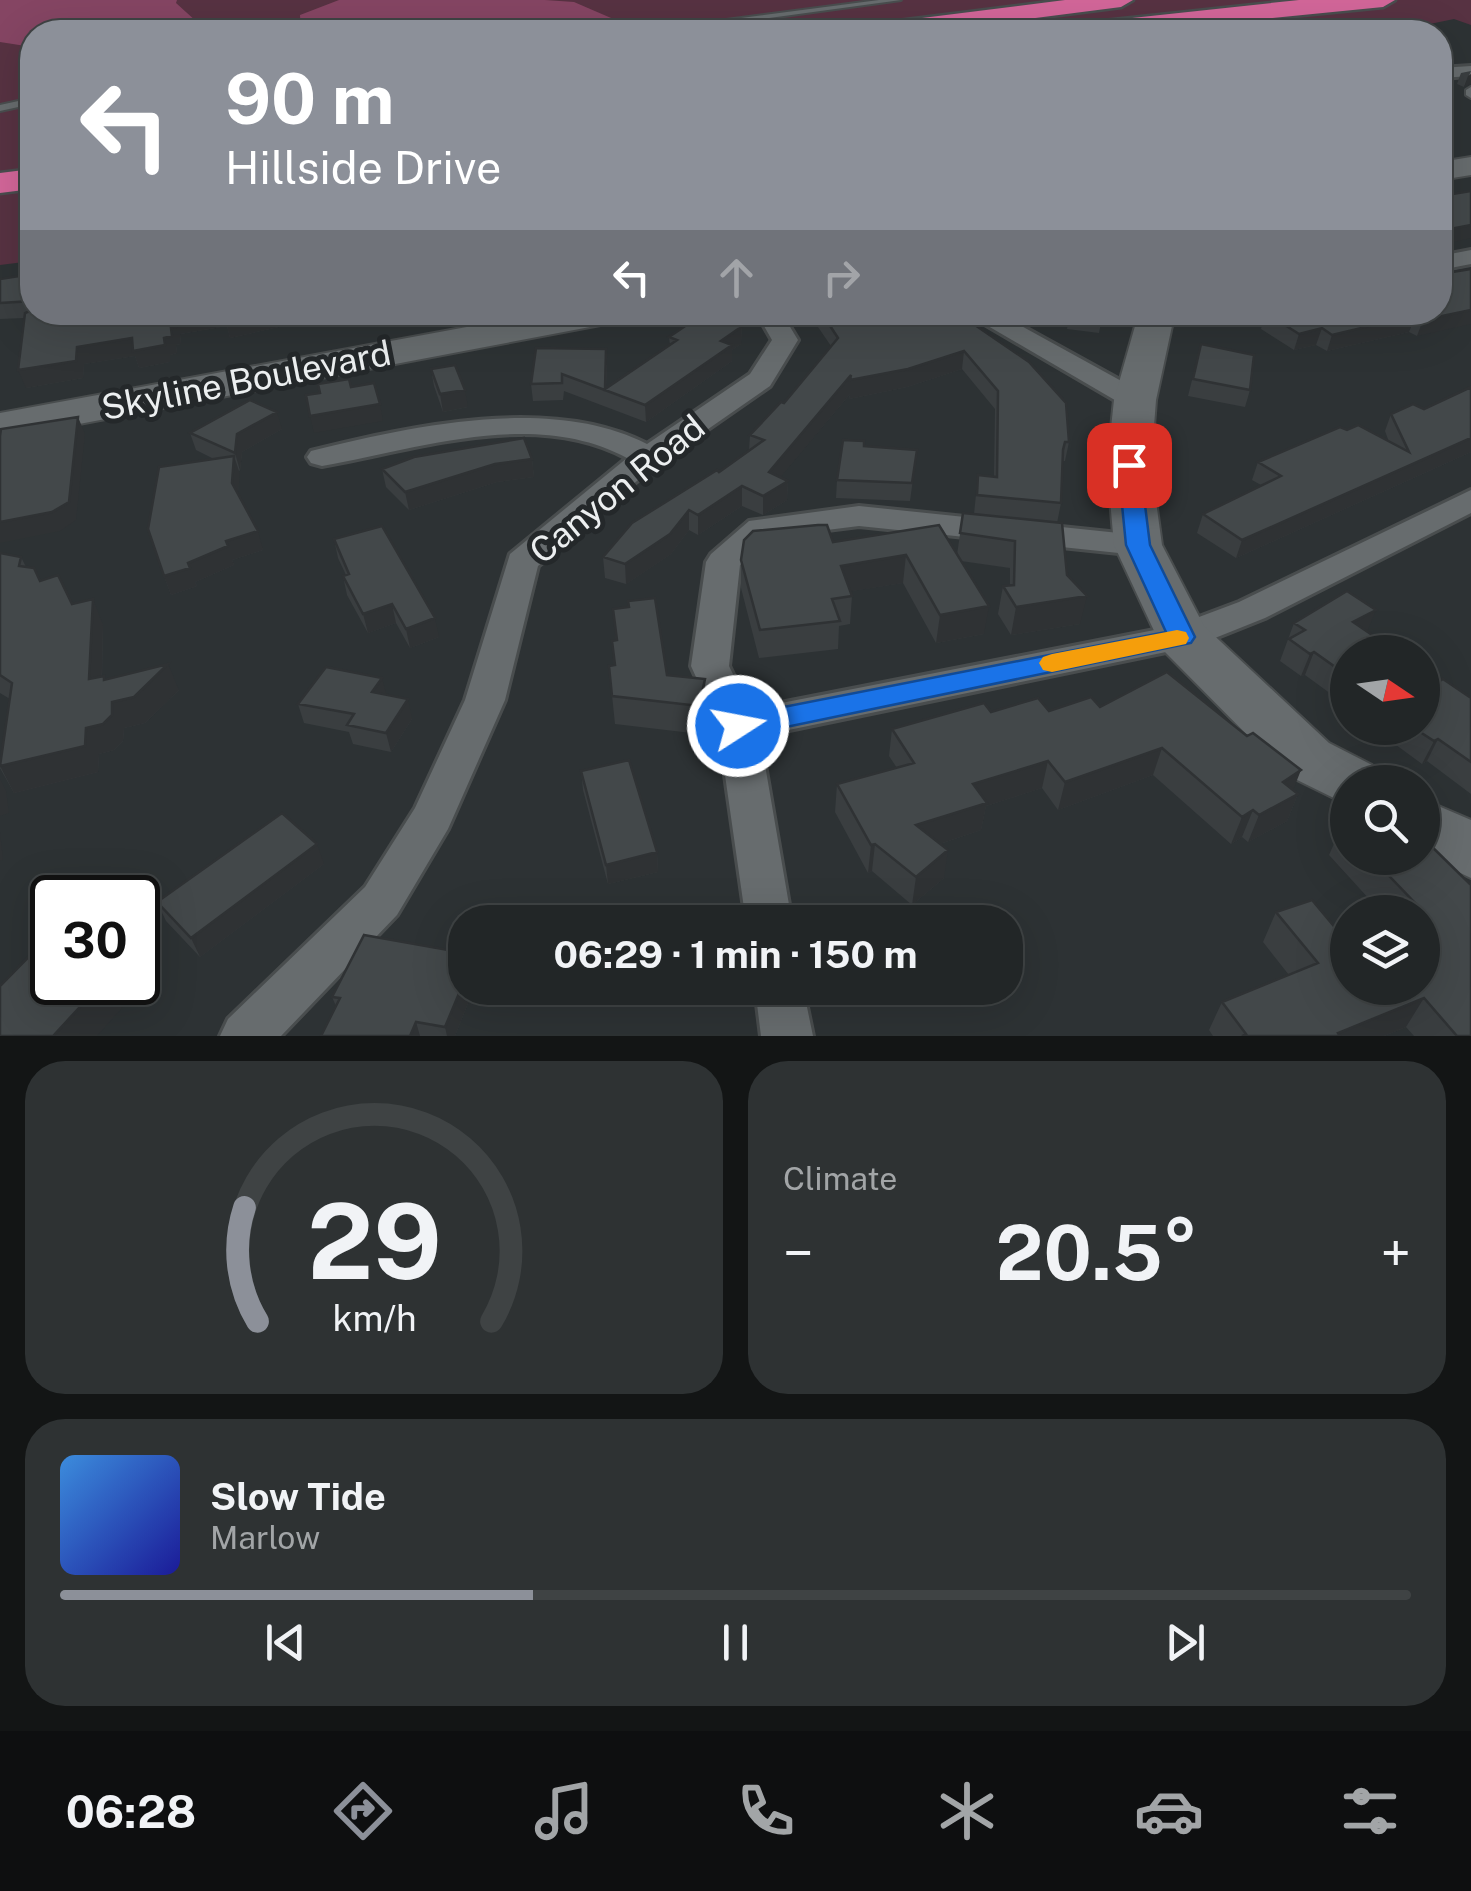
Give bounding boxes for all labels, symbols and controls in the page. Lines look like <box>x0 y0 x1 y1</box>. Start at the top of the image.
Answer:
text: 90 m <box>225 57 395 140</box>
icon: left <box>60 60 190 190</box>
text: Hillside Drive <box>225 141 501 194</box>
icon: left <box>604 250 659 305</box>
icon: ahead <box>709 250 764 305</box>
icon: right <box>814 250 869 305</box>
street label: Skyline Boulevard <box>98 332 394 428</box>
street label: Canyon Road <box>521 406 713 572</box>
pin <box>1087 423 1172 508</box>
icon: arrive <box>1102 438 1157 493</box>
north arrow <box>1330 635 1440 745</box>
map controls <box>1330 635 1440 1005</box>
position arrow <box>686 674 790 778</box>
button: search <box>1330 765 1440 875</box>
speed limit sign: 30 <box>30 875 160 1005</box>
button: layers <box>1330 895 1440 1005</box>
text: 06:29 · 1 min · 150 m <box>553 932 918 977</box>
text: Climate <box>783 1160 897 1197</box>
text: 29 <box>307 1180 441 1302</box>
text: 20.5° <box>996 1209 1198 1297</box>
text: − <box>783 1221 814 1285</box>
text: + <box>1380 1221 1411 1285</box>
text: km/h <box>332 1297 416 1339</box>
text: Slow Tide <box>210 1474 386 1519</box>
text: Marlow <box>210 1519 320 1556</box>
icon: previous <box>258 1615 313 1670</box>
icon: pause <box>708 1615 763 1670</box>
icon: next <box>1158 1615 1213 1670</box>
icon: directions <box>328 1776 398 1846</box>
icon: music <box>529 1776 599 1846</box>
icon: phone <box>731 1776 801 1846</box>
icon: climate <box>932 1776 1002 1846</box>
icon: car <box>1134 1776 1204 1846</box>
icon: filters <box>1335 1776 1405 1846</box>
text: 06:28 <box>66 1785 196 1838</box>

